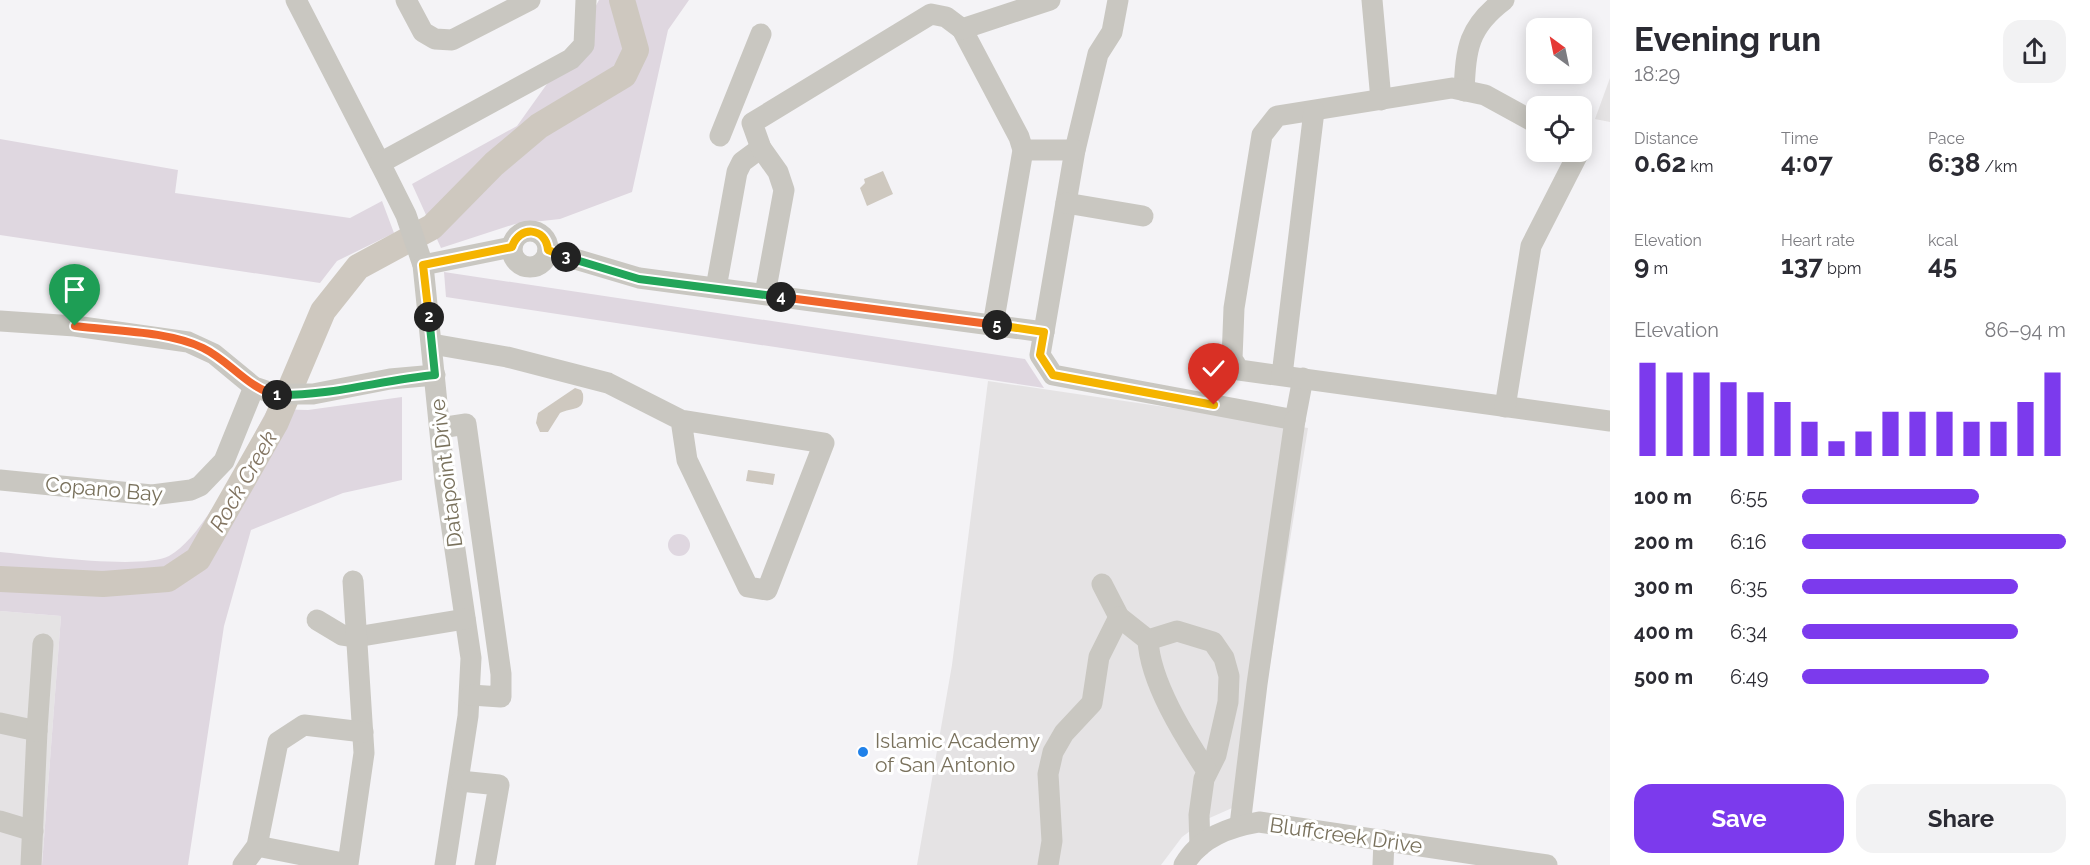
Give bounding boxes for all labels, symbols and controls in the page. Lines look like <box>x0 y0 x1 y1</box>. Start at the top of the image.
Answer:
north arrow <box>1526 18 1592 84</box>
map controls <box>1526 18 1592 162</box>
text: Evening run <box>1634 20 1821 59</box>
button: share <box>2003 20 2066 83</box>
text: 18:29 <box>1634 62 1680 86</box>
button: locate <box>1526 96 1592 162</box>
text: Distance <box>1634 129 1698 148</box>
text: Time <box>1781 129 1818 148</box>
text: Pace <box>1928 129 1965 148</box>
text: 0.62 <box>1634 148 1686 178</box>
text: 4:07 <box>1781 148 1833 178</box>
text: 6:38 <box>1928 148 1980 178</box>
text: km <box>1686 157 1714 176</box>
text: /km <box>1980 157 2017 176</box>
text: Elevation <box>1634 231 1702 250</box>
text: Heart rate <box>1781 231 1855 250</box>
text: kcal <box>1928 231 1958 250</box>
pin: 3 <box>551 242 581 272</box>
text: 3 <box>562 247 570 266</box>
text: 9 <box>1634 250 1649 280</box>
text: 137 <box>1781 250 1823 280</box>
text: 45 <box>1928 250 1957 280</box>
text: m <box>1649 259 1668 278</box>
text: bpm <box>1823 259 1861 278</box>
pin <box>49 264 100 326</box>
icon: arrive <box>58 273 91 306</box>
pin: 4 <box>766 282 796 312</box>
text: 4 <box>776 287 786 306</box>
pin: 2 <box>414 302 444 332</box>
text: 2 <box>424 307 434 326</box>
pin: 5 <box>982 310 1012 340</box>
text: 5 <box>993 315 1001 334</box>
text: Elevation <box>1634 318 1719 342</box>
text: 86–94 m <box>1985 318 2066 342</box>
pin <box>1188 343 1239 405</box>
icon: check <box>1197 352 1230 385</box>
pin: 1 <box>262 380 292 410</box>
text: 1 <box>273 385 281 404</box>
street label: Datapoint Drive <box>424 397 468 549</box>
water label: Rock Creek <box>204 426 282 536</box>
street label: Copano Bay <box>44 471 164 507</box>
text: 100 m <box>1634 485 1692 509</box>
text: 6:55 <box>1730 485 1768 509</box>
text: 200 m <box>1634 530 1693 554</box>
text: 6:16 <box>1730 530 1766 554</box>
text: 300 m <box>1634 575 1693 599</box>
text: 6:35 <box>1730 575 1767 599</box>
text: 400 m <box>1634 620 1693 644</box>
text: 6:34 <box>1730 620 1767 644</box>
text: 500 m <box>1634 665 1693 689</box>
text: 6:49 <box>1730 665 1768 689</box>
place label: Islamic Academy of San Antonio <box>875 728 1040 777</box>
marker: Islamic Academy of San Antonio <box>856 745 870 759</box>
button: Save <box>1634 784 1844 853</box>
button: Share <box>1856 784 2066 853</box>
street label: Bluffcreek Drive <box>1268 812 1424 858</box>

